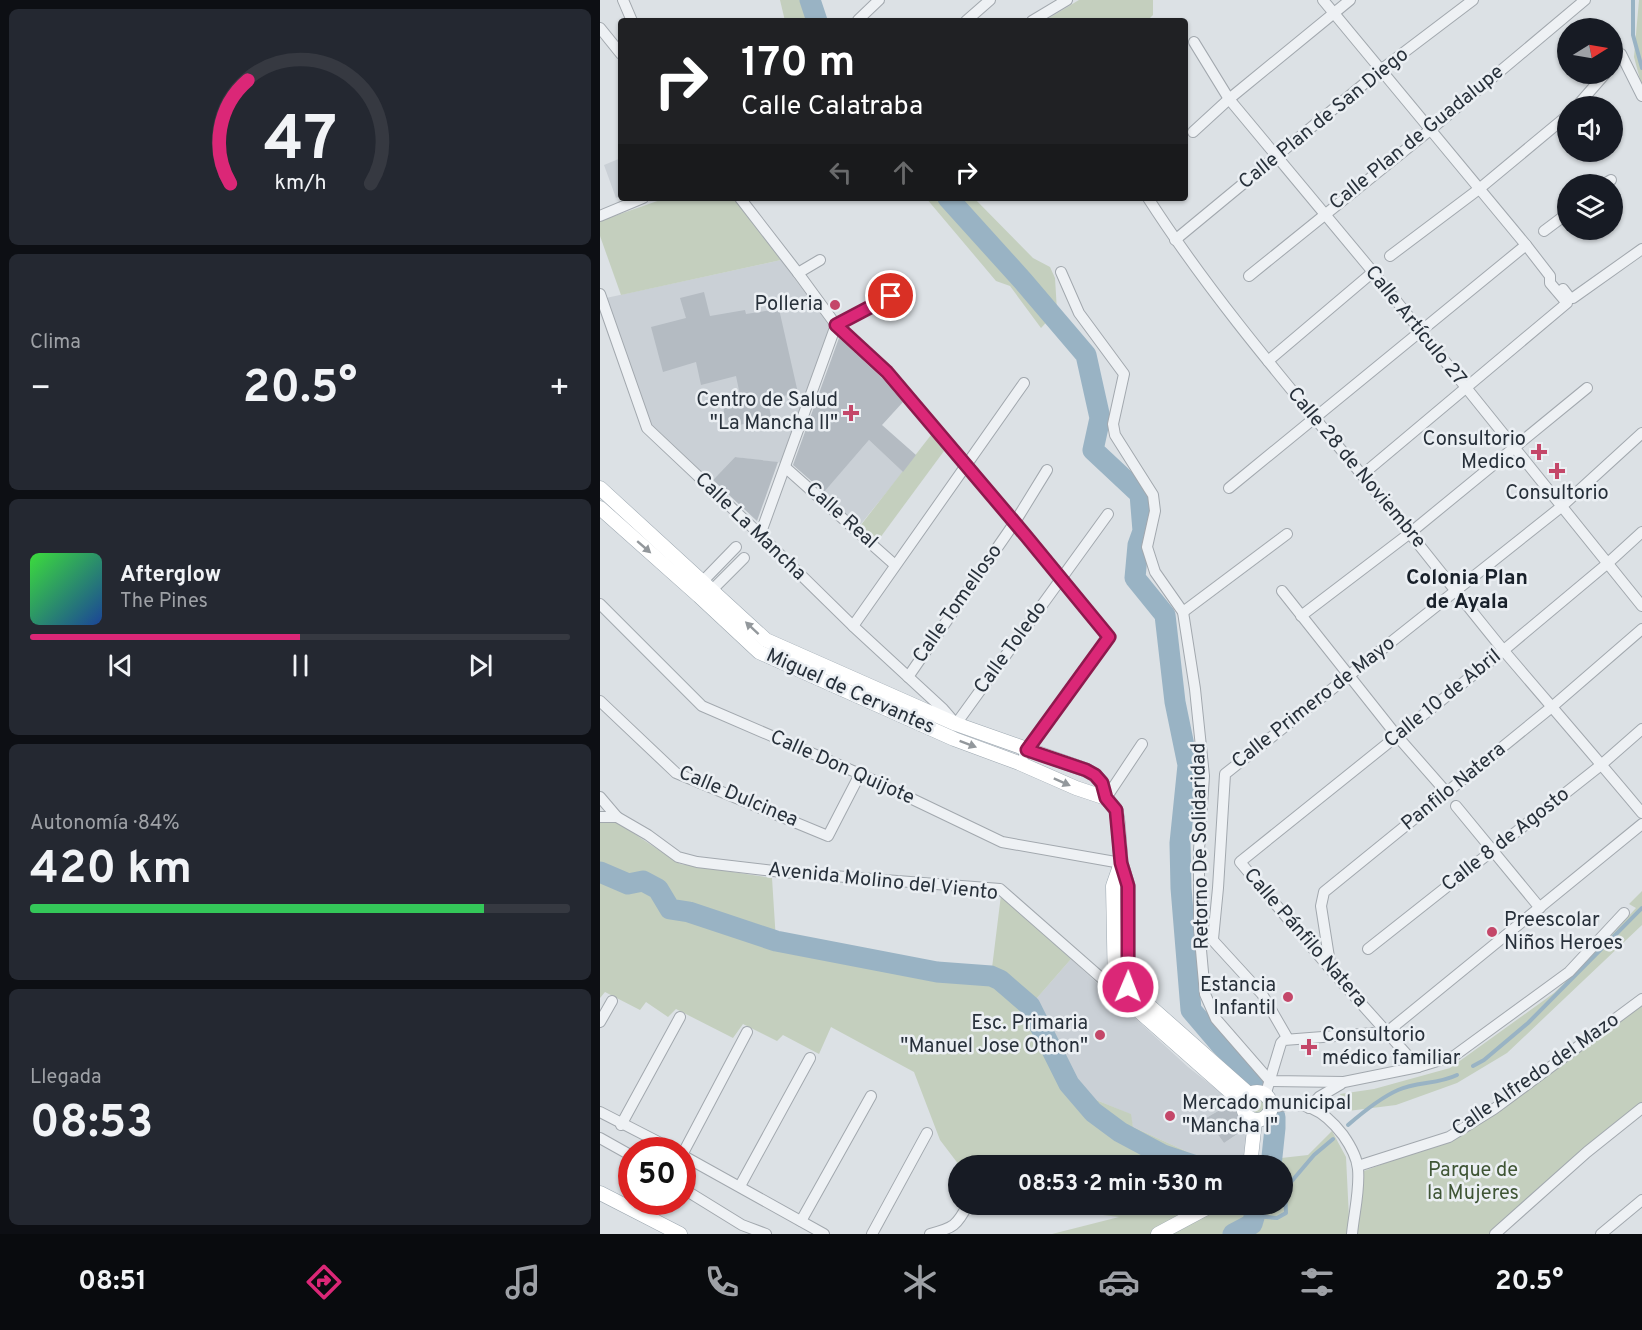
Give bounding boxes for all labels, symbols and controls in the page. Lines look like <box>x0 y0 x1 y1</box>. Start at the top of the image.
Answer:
north arrow <box>1557 18 1623 84</box>
map controls <box>1557 18 1623 240</box>
text: 170 m <box>741 38 855 91</box>
icon: right <box>642 42 720 120</box>
street label: Calle Plan de San Diego <box>1234 42 1414 196</box>
street label: Calle Plan de Guadalupe <box>1324 59 1510 217</box>
text: Calle Calatraba <box>741 90 923 124</box>
button: sound <box>1557 96 1623 162</box>
text: 47 <box>263 103 337 182</box>
icon: left <box>824 156 857 189</box>
icon: ahead <box>887 156 920 189</box>
icon: right <box>950 156 983 189</box>
text: km/h <box>274 170 326 197</box>
button: layers <box>1557 174 1623 240</box>
street label: Calle Artículo 27 <box>1358 260 1472 392</box>
pin <box>865 270 916 321</box>
icon: arrive <box>874 279 907 312</box>
place label: Polleria <box>754 292 823 318</box>
marker: Polleria <box>828 298 842 312</box>
text: Clima <box>30 330 81 356</box>
text: 20.5° <box>243 361 357 418</box>
text: − <box>30 369 51 411</box>
text: + <box>549 369 570 411</box>
street label: Calle 28 de Noviembre <box>1281 382 1431 554</box>
place label: Centro de Salud "La Mancha II" <box>696 388 838 437</box>
marker: Centro de Salud "La Mancha II" <box>842 404 860 422</box>
place label: Consultorio Medico <box>1423 427 1526 476</box>
marker: Consultorio Medico <box>1530 443 1548 461</box>
marker: Consultorio <box>1548 462 1566 480</box>
street label: Calle La Mancha <box>689 467 811 587</box>
street label: Calle Real <box>799 477 883 555</box>
place label: Consultorio <box>1505 481 1609 507</box>
street label: Calle Tomelloso <box>907 539 1009 669</box>
one-way arrow <box>636 540 651 553</box>
text: Afterglow <box>120 562 221 589</box>
district label: Colonia Plan de Ayala <box>1406 565 1528 616</box>
text: The Pines <box>120 589 208 615</box>
street label: Calle Toledo <box>969 597 1053 699</box>
one-way arrow <box>745 621 760 635</box>
street label: Calle Primero de Mayo <box>1227 631 1401 775</box>
street label: Miguel de Cervantes <box>762 643 938 741</box>
street label: Calle 10 de Abril <box>1379 644 1507 754</box>
icon: previous <box>104 649 137 682</box>
icon: pause <box>284 649 317 682</box>
icon: next <box>464 649 497 682</box>
street label: Calle Don Quijote <box>766 724 918 812</box>
street label: Panfilo Natera <box>1396 737 1512 837</box>
one-way arrow <box>959 740 977 749</box>
street label: Retorno De Solidaridad <box>1186 742 1216 950</box>
street label: Calle Dulcinea <box>674 760 802 834</box>
one-way arrow <box>1053 777 1070 786</box>
street label: Calle 8 de Agosto <box>1437 782 1575 898</box>
text: Autonomía · 84% <box>30 811 180 837</box>
text: 420 km <box>30 842 192 899</box>
street label: Avenida Molino del Viento <box>767 857 999 907</box>
street label: Calle Pánfilo Natera <box>1237 863 1373 1013</box>
place label: Preescolar Niños Heroes <box>1504 908 1623 957</box>
marker: Preescolar Niños Heroes <box>1485 925 1499 939</box>
position arrow <box>1096 955 1160 1019</box>
place label: Estancia Infantil <box>1200 973 1276 1022</box>
marker: Estancia Infantil <box>1281 990 1295 1004</box>
street label: Calle Alfredo del Mazo <box>1447 1007 1625 1143</box>
place label: Esc. Primaria "Manuel Jose Othon" <box>900 1011 1088 1060</box>
place label: Consultorio médico familiar <box>1322 1023 1461 1072</box>
marker: Esc. Primaria "Manuel Jose Othon" <box>1093 1028 1107 1042</box>
marker: Consultorio médico familiar <box>1300 1038 1318 1056</box>
text: Llegada <box>30 1065 102 1091</box>
place label: Mercado municipal "Mancha I" <box>1182 1091 1351 1140</box>
text: 08:53 <box>30 1096 153 1153</box>
marker: Mercado municipal "Mancha I" <box>1163 1109 1177 1123</box>
speed limit sign: 50 <box>618 1137 696 1215</box>
park label: Parque de la Mujeres <box>1427 1158 1519 1207</box>
text: 08:53 · 2 min · 530 m <box>1018 1171 1223 1198</box>
icon: directions <box>303 1261 345 1303</box>
icon: music <box>502 1261 544 1303</box>
icon: phone <box>701 1261 743 1303</box>
icon: climate <box>899 1261 941 1303</box>
icon: car <box>1098 1261 1140 1303</box>
icon: filters <box>1296 1261 1338 1303</box>
text: 08:51 <box>78 1265 147 1299</box>
text: 20.5° <box>1495 1265 1564 1299</box>

